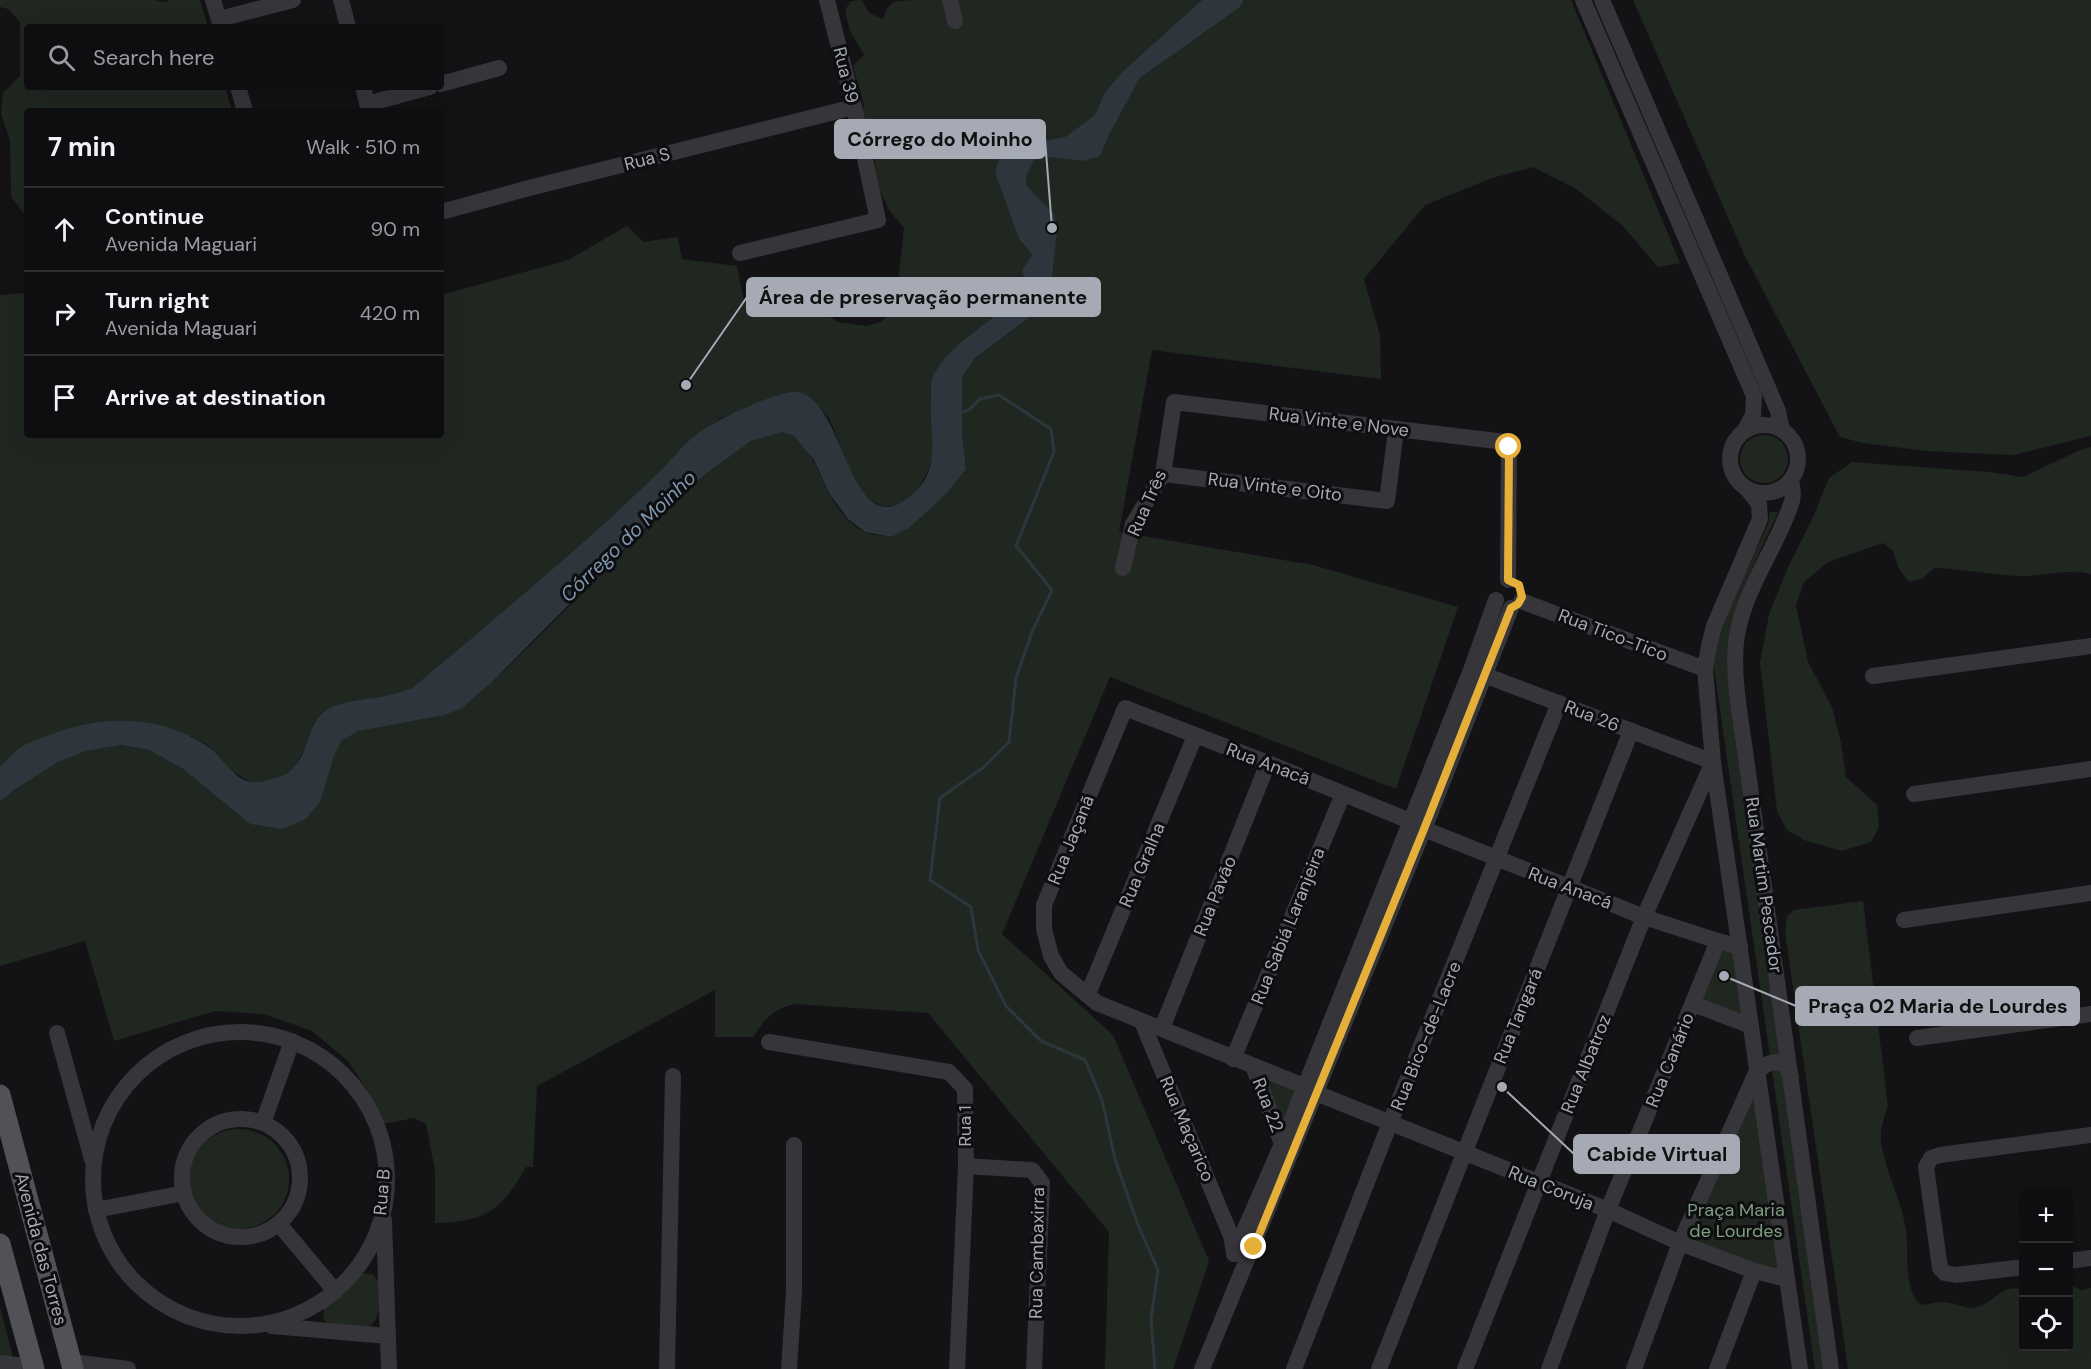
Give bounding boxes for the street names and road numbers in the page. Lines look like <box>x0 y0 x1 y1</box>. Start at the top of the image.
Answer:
street label: Rua 39 <box>827 44 865 106</box>
street label: Rua S <box>622 142 672 176</box>
street label: Rua Vinte e Nove <box>1268 401 1410 443</box>
street label: Rua Três <box>1122 466 1172 540</box>
street label: Rua Vinte e Oito <box>1207 467 1343 507</box>
street label: Rua Tico-Tico <box>1555 603 1671 667</box>
street label: Rua 26 <box>1561 695 1623 737</box>
street label: Rua Anacã <box>1223 737 1313 791</box>
street label: Rua Jaçanã <box>1042 792 1100 888</box>
street label: Rua Martim Pescador <box>1740 796 1788 975</box>
street label: Rua Gralha <box>1113 819 1171 911</box>
street label: Rua Sabiá Laranjeira <box>1246 844 1330 1008</box>
street label: Rua Pavão <box>1188 852 1242 940</box>
street label: Rua Anacá <box>1525 861 1615 915</box>
street label: Rua Bico-de-Lacre <box>1385 958 1467 1114</box>
street label: Rua Tangará <box>1488 965 1548 1067</box>
street label: Rua Canário <box>1640 1009 1700 1111</box>
street label: Rua Albatroz <box>1555 1011 1617 1117</box>
street label: Rua Maçarico <box>1154 1073 1220 1185</box>
street label: Rua 22 <box>1247 1074 1289 1136</box>
street label: Rua 1 <box>953 1105 977 1147</box>
street label: Rua Coruja <box>1505 1160 1597 1216</box>
street label: Rua B <box>368 1168 396 1216</box>
street label: Avenida das Torres <box>9 1170 73 1328</box>
street label: Rua Cambaxirra <box>1024 1187 1050 1319</box>

